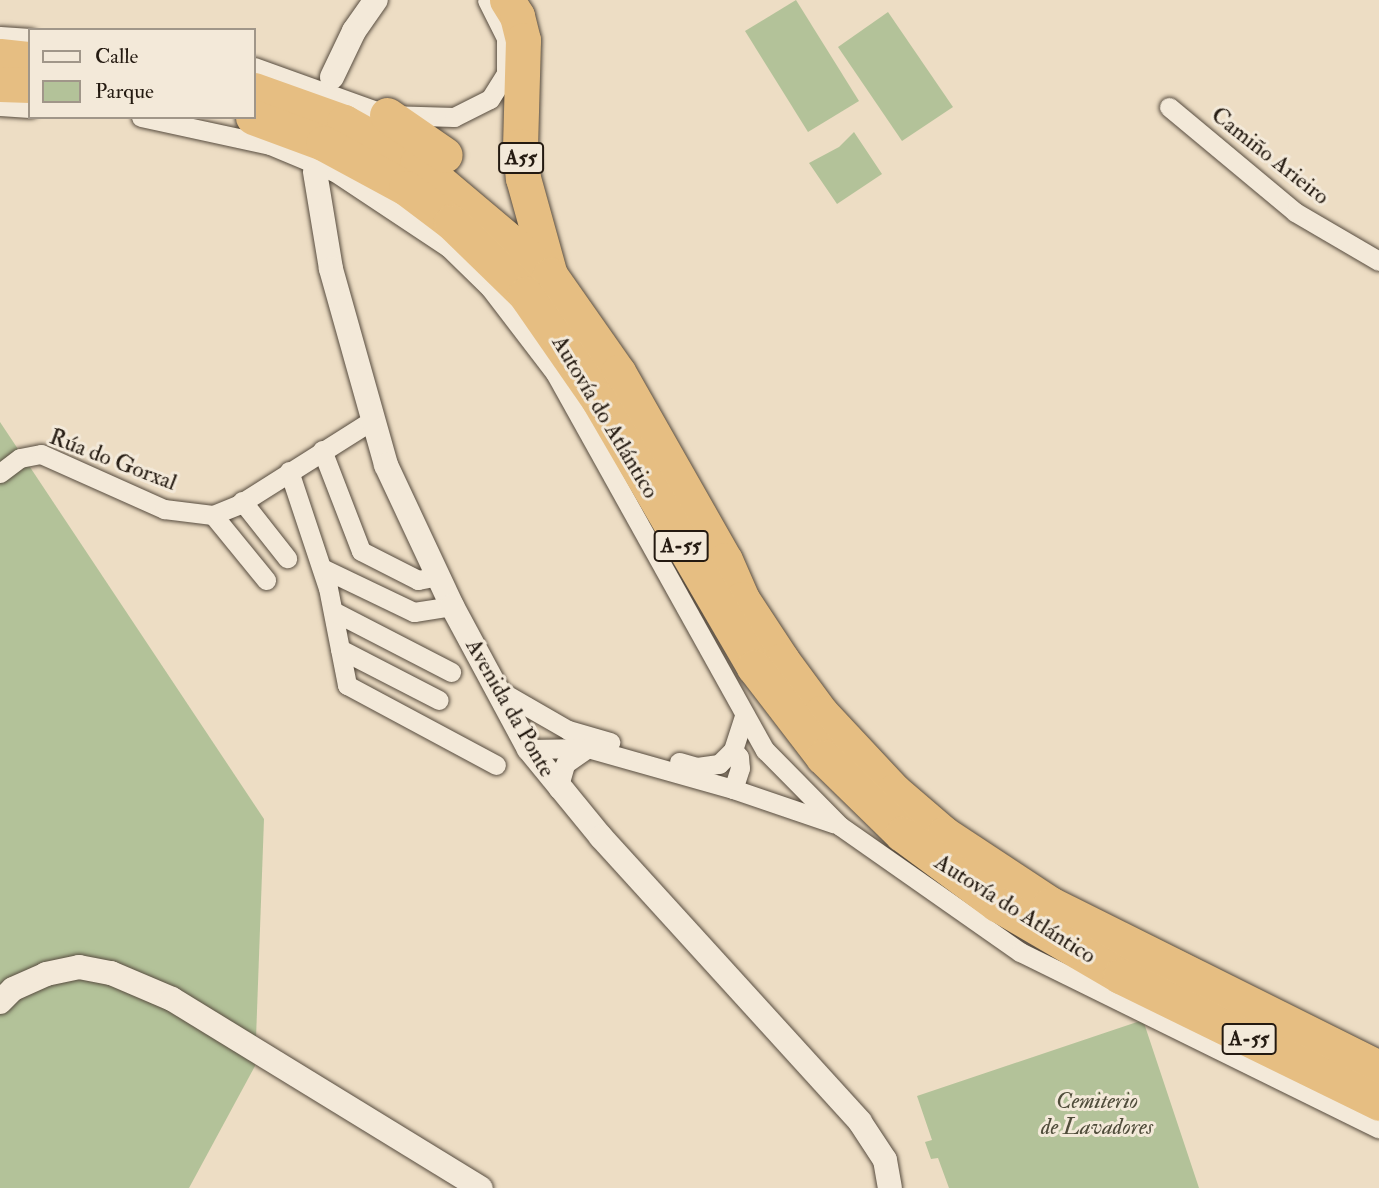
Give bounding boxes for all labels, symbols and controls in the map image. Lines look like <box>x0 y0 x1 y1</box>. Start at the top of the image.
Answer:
legend <box>28 28 256 119</box>
text: Calle <box>95 43 138 70</box>
text: Parque <box>95 78 154 105</box>
street label: Camiño Arieiro <box>1205 101 1335 211</box>
road number: A55 <box>496 140 546 176</box>
street label: Autovía do Atlántico <box>546 331 664 503</box>
street label: Rúa do Gorxal <box>45 423 181 497</box>
road number: A-55 <box>653 528 709 564</box>
street label: Avenida da Ponte <box>459 634 561 782</box>
street label: Autovía do Atlántico <box>929 848 1101 970</box>
road number: A-55 <box>1221 1021 1277 1056</box>
park label: Cemiterio de Lavadores <box>1041 1087 1153 1141</box>

